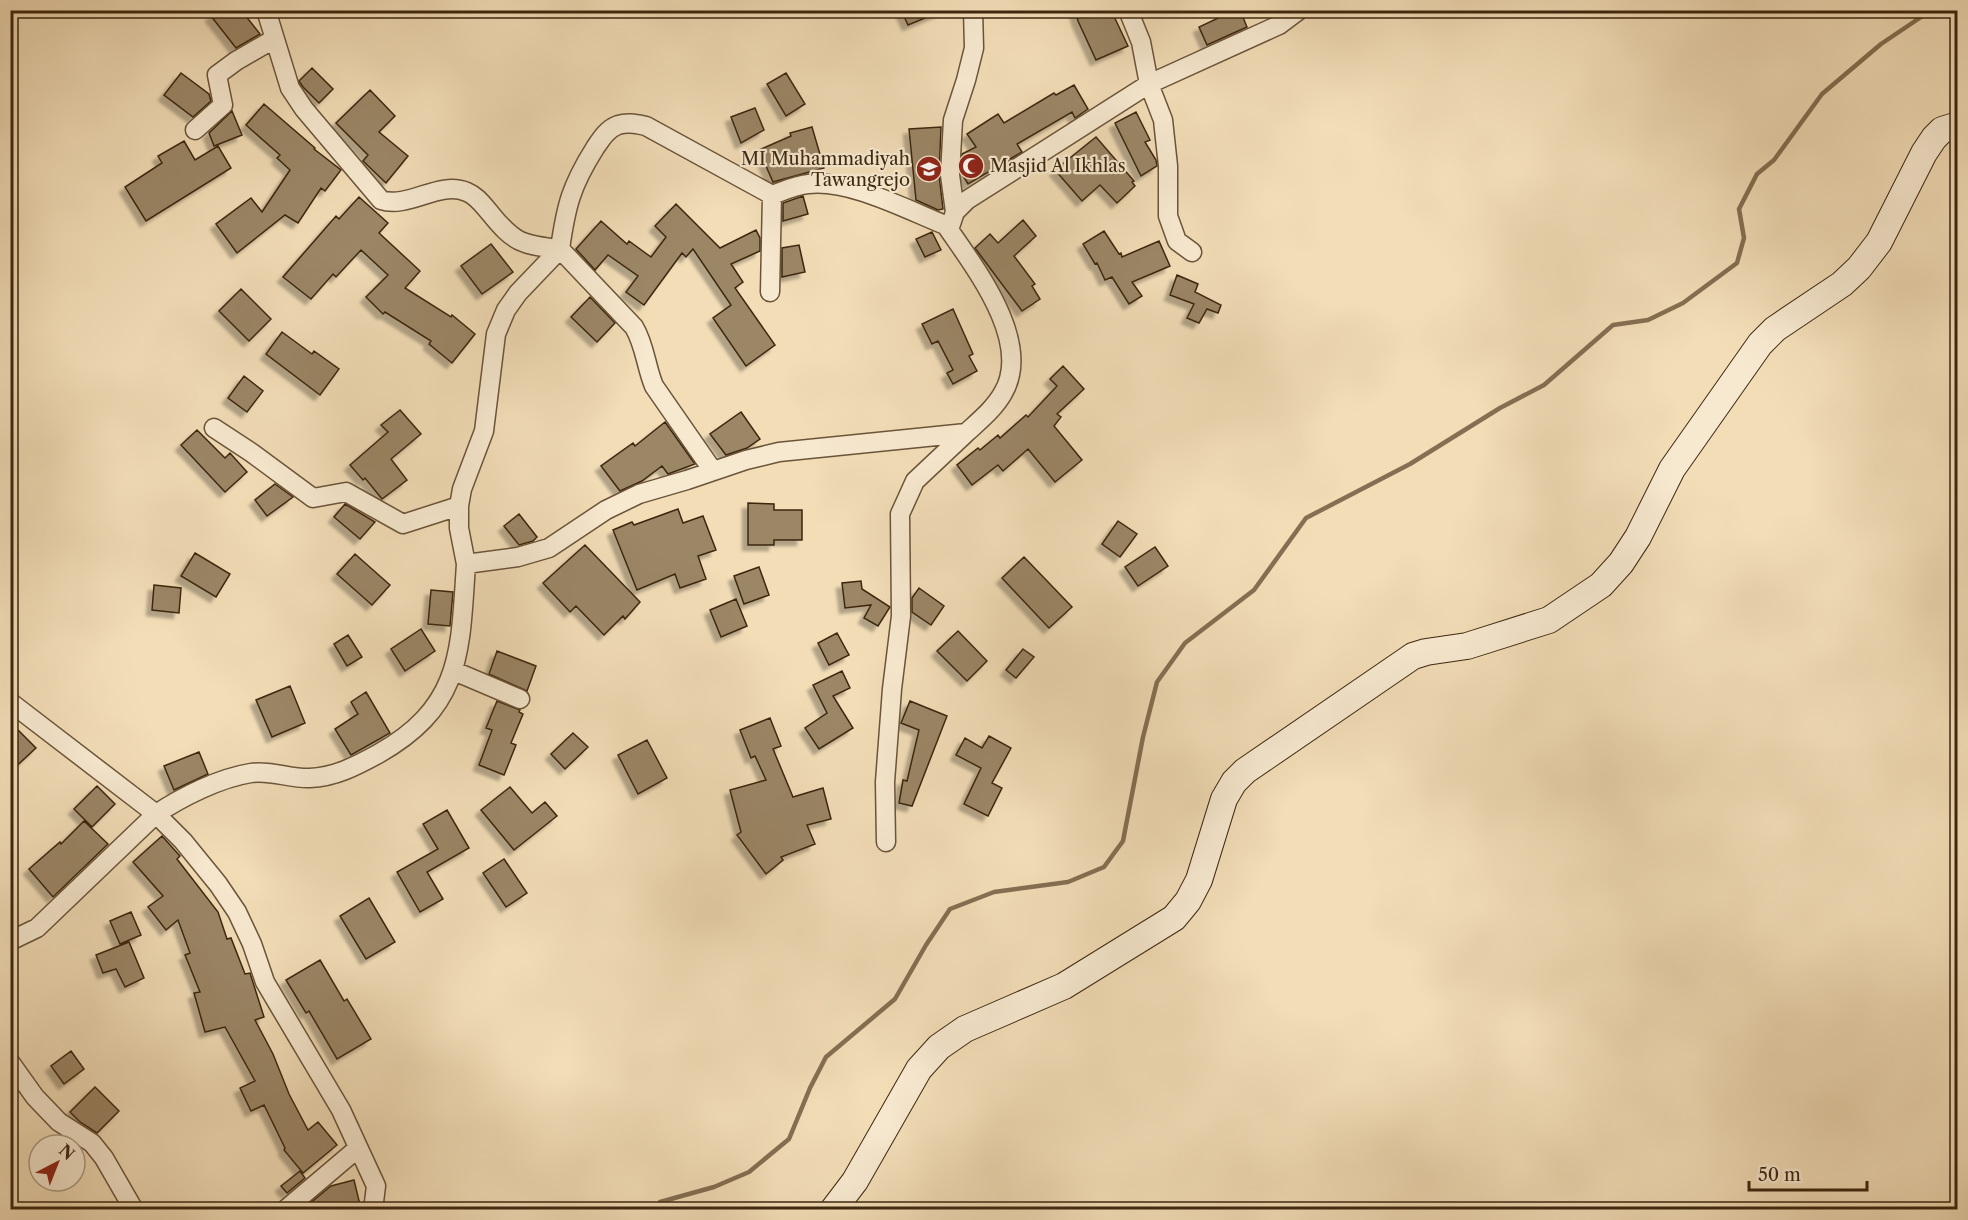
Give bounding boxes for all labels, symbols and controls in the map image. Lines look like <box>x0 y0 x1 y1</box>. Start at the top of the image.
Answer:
place label: MI Muhammadiyah Tawangrejo <box>741 148 910 191</box>
mosque icon: Masjid Al Ikhlas <box>956 151 986 181</box>
school or university icon: MI Muhammadiyah Tawangrejo <box>914 154 944 184</box>
place label: Masjid Al Ikhlas <box>990 155 1126 177</box>
north arrow <box>27 1133 87 1193</box>
text: N <box>55 1140 79 1164</box>
scale bar <box>1749 1154 1868 1192</box>
text: 50 m <box>1758 1164 1801 1186</box>

